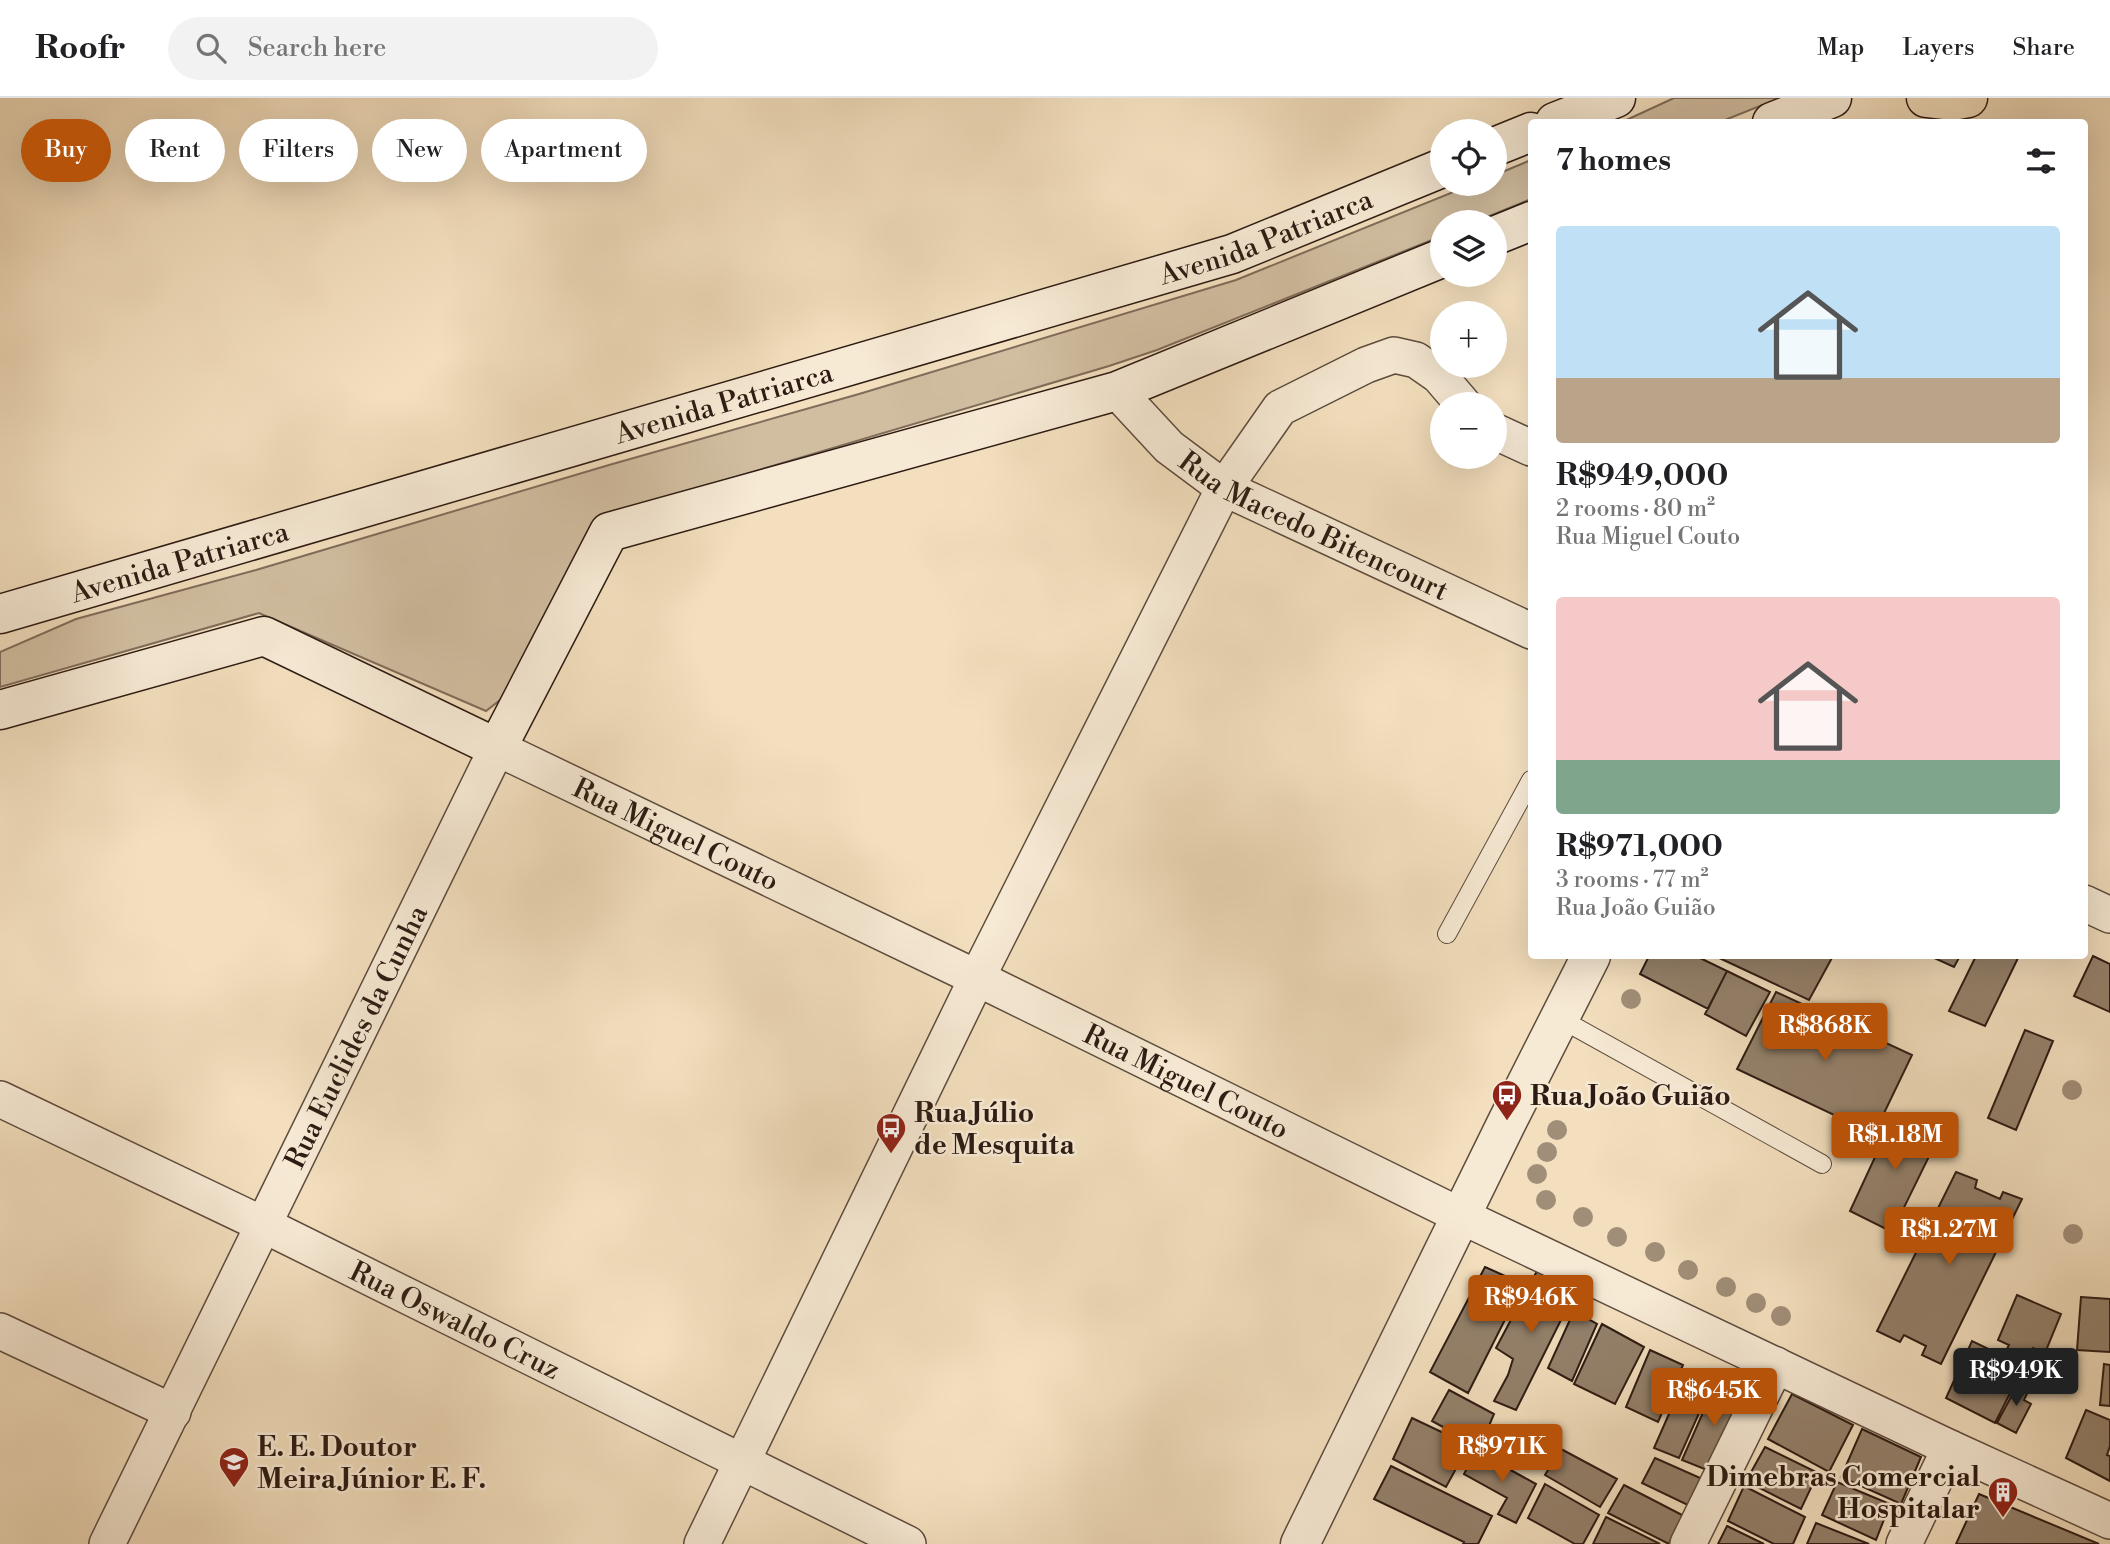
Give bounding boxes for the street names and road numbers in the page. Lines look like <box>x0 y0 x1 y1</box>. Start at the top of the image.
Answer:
street label: Avenida Patriarca <box>1154 182 1379 294</box>
street label: Avenida Patriarca <box>610 355 838 453</box>
street label: Rua Macedo Bitencourt <box>1171 444 1454 609</box>
street label: Avenida Patriarca <box>66 514 294 612</box>
street label: Rua Miguel Couto <box>567 771 784 899</box>
street label: Rua Euclides da Cunha <box>278 899 437 1175</box>
street label: Rua Miguel Couto <box>1077 1017 1294 1148</box>
street label: Rua Oswaldo Cruz <box>343 1254 566 1388</box>

